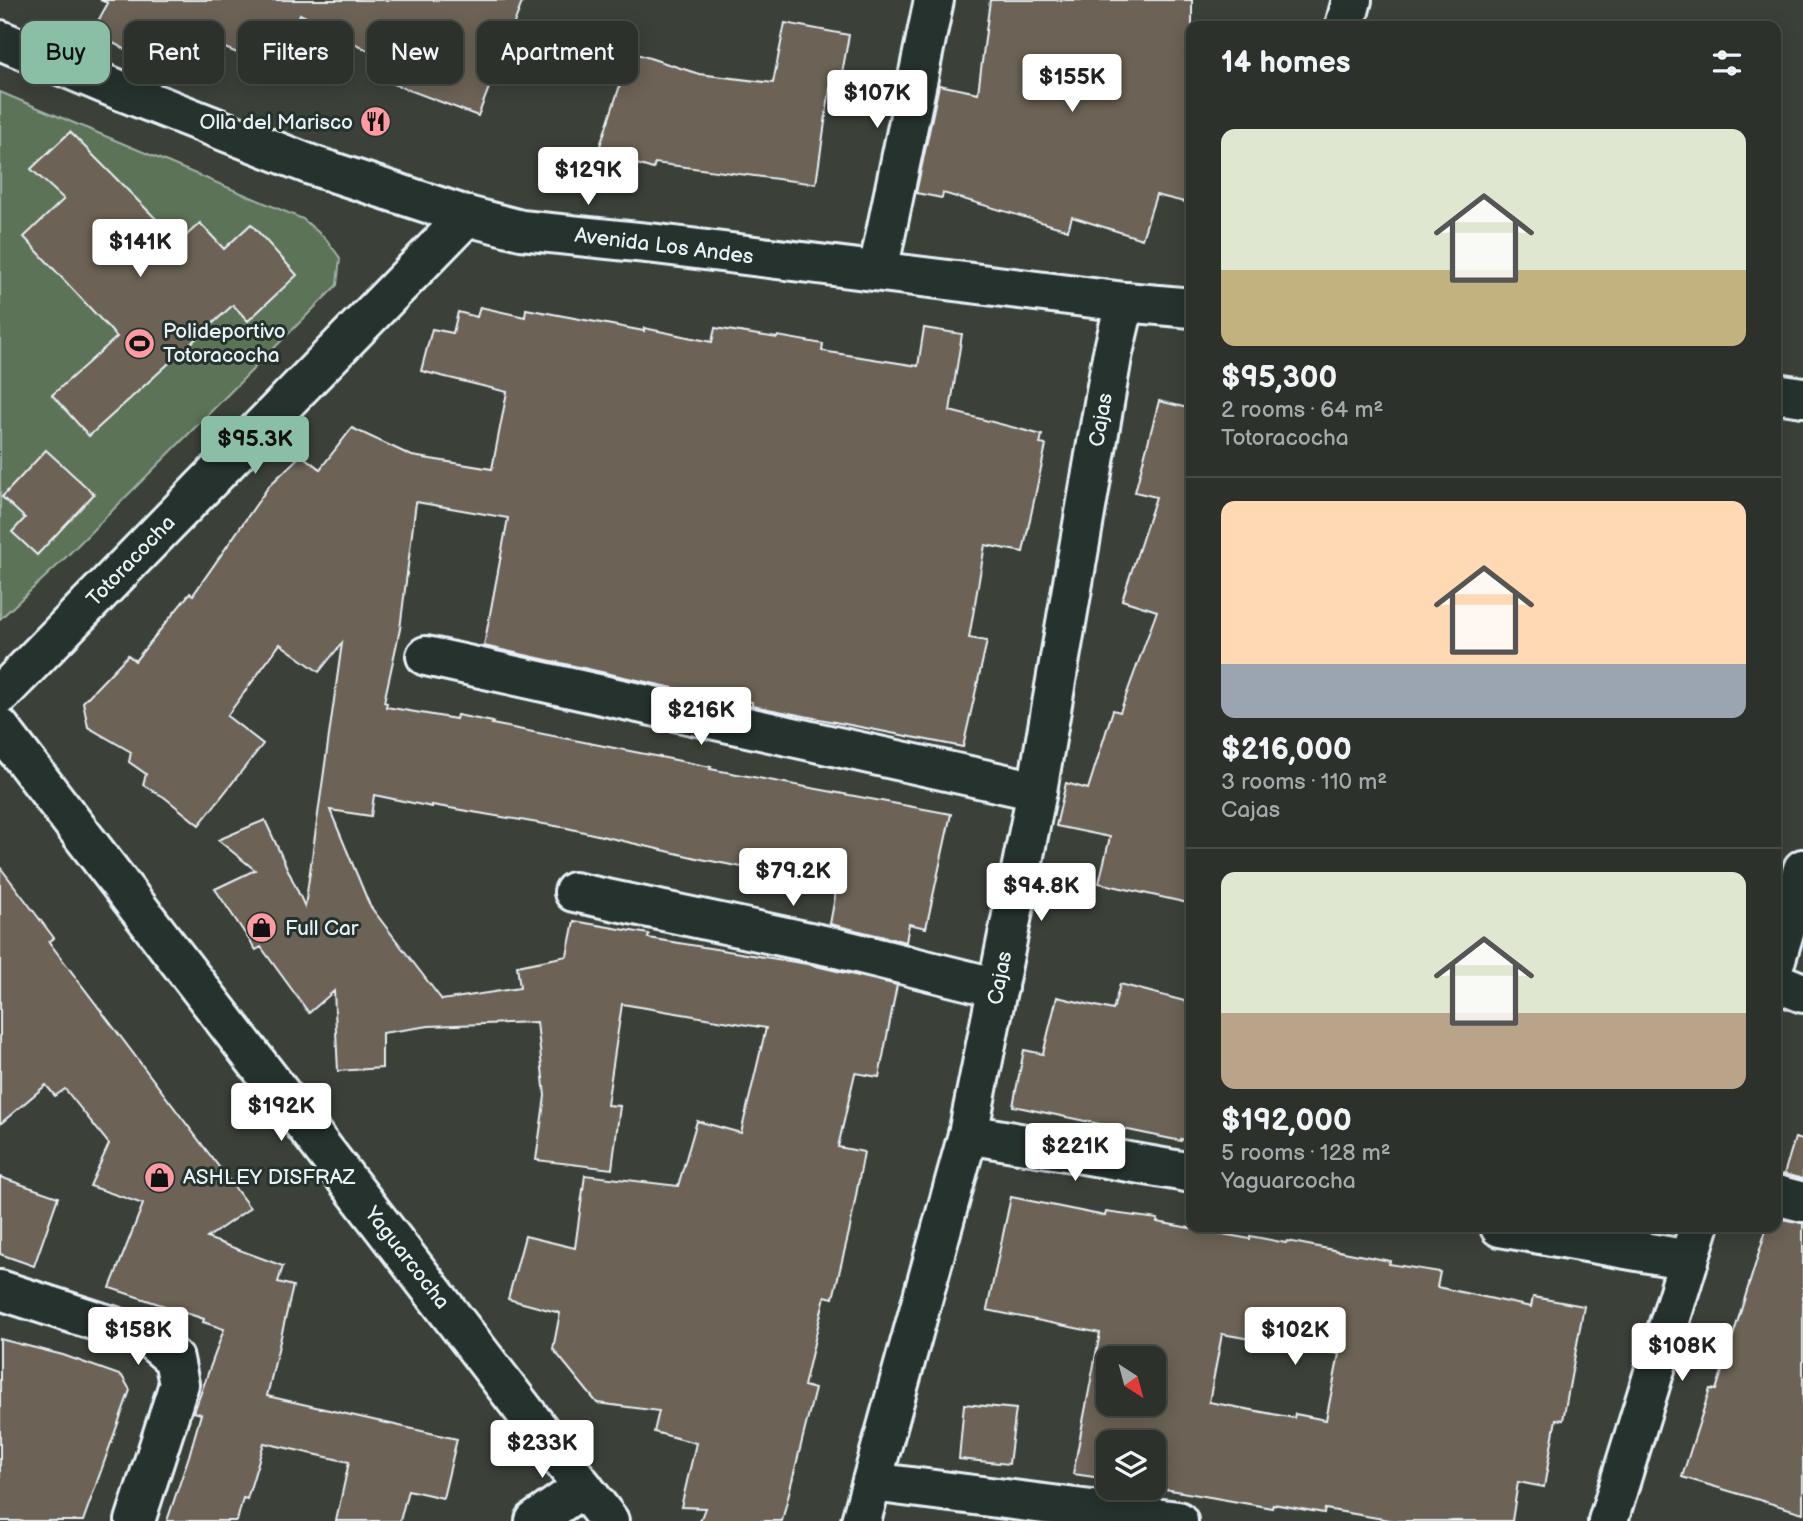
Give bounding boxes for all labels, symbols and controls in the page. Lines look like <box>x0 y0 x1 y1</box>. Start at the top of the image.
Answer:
chip: Buy <box>21 21 110 84</box>
chip: Rent <box>124 21 224 84</box>
chip: Filters <box>238 21 353 84</box>
chip: New <box>367 21 463 84</box>
chip: Apartment <box>477 21 638 84</box>
icon: filters <box>1708 44 1746 82</box>
text: 14 homes <box>1221 45 1350 81</box>
pin: $155K <box>1023 54 1121 114</box>
text: $155K <box>1038 63 1106 91</box>
pin: $107K <box>828 71 926 130</box>
text: $107K <box>843 79 911 107</box>
restaurant icon: Olla del Marisco <box>359 105 393 139</box>
place label: Olla del Marisco <box>199 110 353 135</box>
pin: $129K <box>539 148 637 207</box>
text: $129K <box>554 156 622 184</box>
icon: home <box>1421 175 1547 301</box>
pin: $141K <box>91 219 189 279</box>
street label: Avenida Los Andes <box>573 223 755 269</box>
text: $141K <box>108 228 172 256</box>
place label: Polideportivo Totoracocha <box>163 319 286 368</box>
sports icon: Polideportivo Totoracocha <box>123 326 157 360</box>
text: $95,300 <box>1221 360 1337 396</box>
street label: Cajas <box>1084 391 1118 449</box>
text: 2 rooms · 64 m² <box>1221 396 1383 424</box>
pin: $95.3K <box>198 416 312 476</box>
text: Totoracocha <box>1221 424 1349 452</box>
text: $95.3K <box>217 425 293 453</box>
street label: Totoracocha <box>81 510 181 612</box>
icon: home <box>1421 547 1547 673</box>
pin: $216K <box>652 688 750 747</box>
text: $216K <box>667 696 735 724</box>
text: $216,000 <box>1221 732 1352 768</box>
text: 3 rooms · 110 m² <box>1221 768 1387 796</box>
text: Cajas <box>1221 796 1280 824</box>
pin: $79.2K <box>736 848 850 908</box>
text: $79.2K <box>755 857 831 885</box>
pin: $94.8K <box>984 864 1098 923</box>
text: $94.8K <box>1003 872 1079 900</box>
shop icon: Full Car <box>245 911 279 945</box>
place label: Full Car <box>285 916 359 941</box>
icon: home <box>1421 918 1547 1044</box>
street label: Cajas <box>983 949 1017 1007</box>
pin: $192K <box>232 1084 330 1143</box>
text: $192K <box>247 1092 315 1120</box>
text: $192,000 <box>1221 1103 1352 1139</box>
pin: $221K <box>1026 1124 1124 1183</box>
text: $221K <box>1041 1132 1109 1160</box>
text: 5 rooms · 128 m² <box>1221 1139 1391 1167</box>
shop icon: ASHLEY DISFRAZ <box>143 1160 177 1194</box>
place label: ASHLEY DISFRAZ <box>183 1165 356 1190</box>
text: Yaguarcocha <box>1221 1167 1356 1195</box>
street label: Yaguarcocha <box>359 1201 455 1314</box>
pin: $158K <box>89 1308 187 1367</box>
pin: $102K <box>1246 1308 1344 1367</box>
text: $158K <box>104 1316 172 1344</box>
text: $102K <box>1261 1316 1329 1344</box>
pin: $108K <box>1633 1324 1731 1383</box>
text: $108K <box>1648 1332 1716 1360</box>
north arrow <box>1096 1346 1166 1416</box>
map controls <box>1096 1346 1166 1500</box>
pin: $233K <box>493 1420 591 1480</box>
text: $233K <box>507 1429 577 1457</box>
button: layers <box>1096 1430 1166 1500</box>

